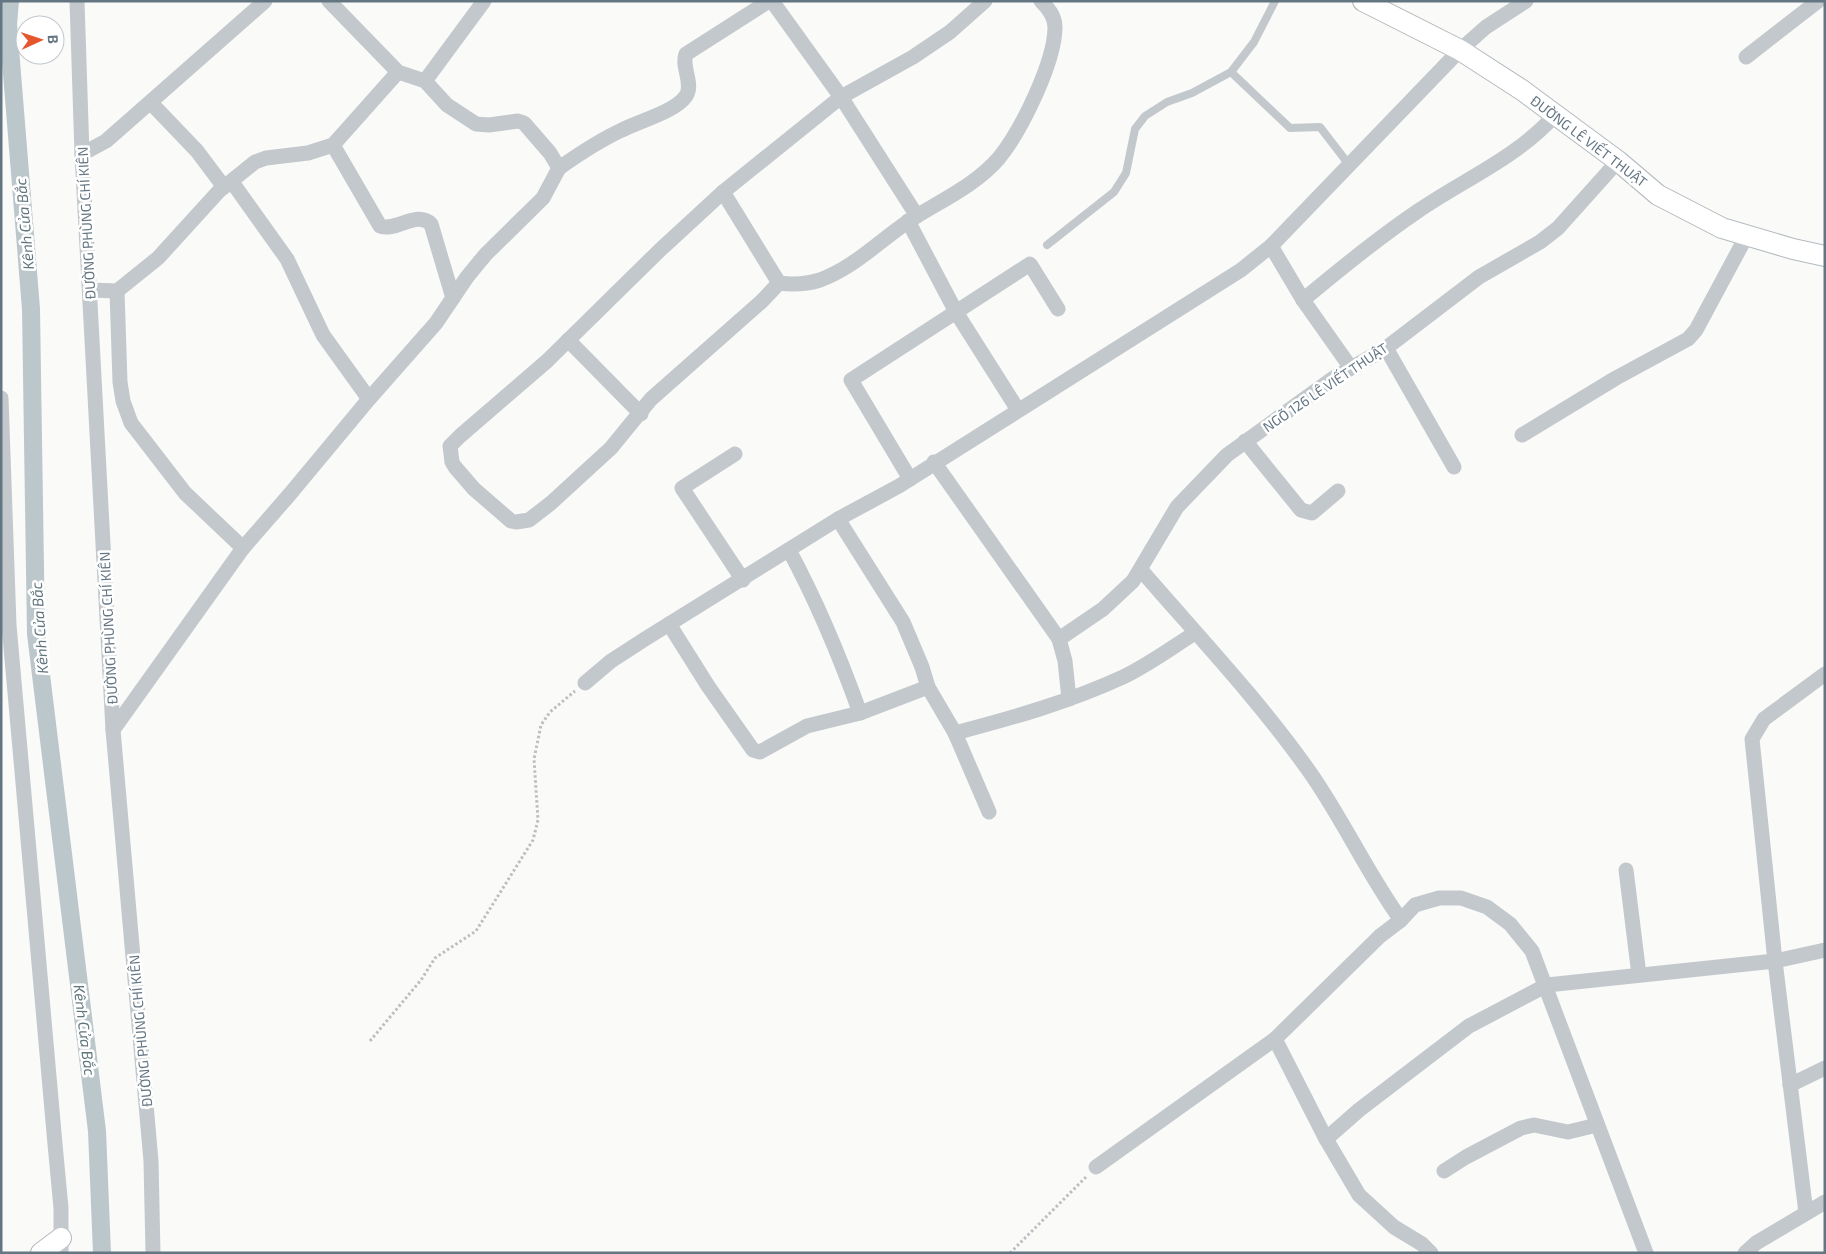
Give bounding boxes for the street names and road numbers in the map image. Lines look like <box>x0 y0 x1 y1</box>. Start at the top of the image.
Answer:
street label: ĐƯỜNG LÊ VIẾT THUẬT <box>1527 92 1651 190</box>
street label: ĐƯỜNG PHÙNG CHÍ KIÊN <box>74 146 98 300</box>
street label: NGÕ 126 LÊ VIẾT THUẬT <box>1259 339 1391 435</box>
street label: ĐƯỜNG PHÙNG CHÍ KIÊN <box>96 551 120 705</box>
street label: ĐƯỜNG PHÙNG CHÍ KIÊN <box>125 954 155 1108</box>

